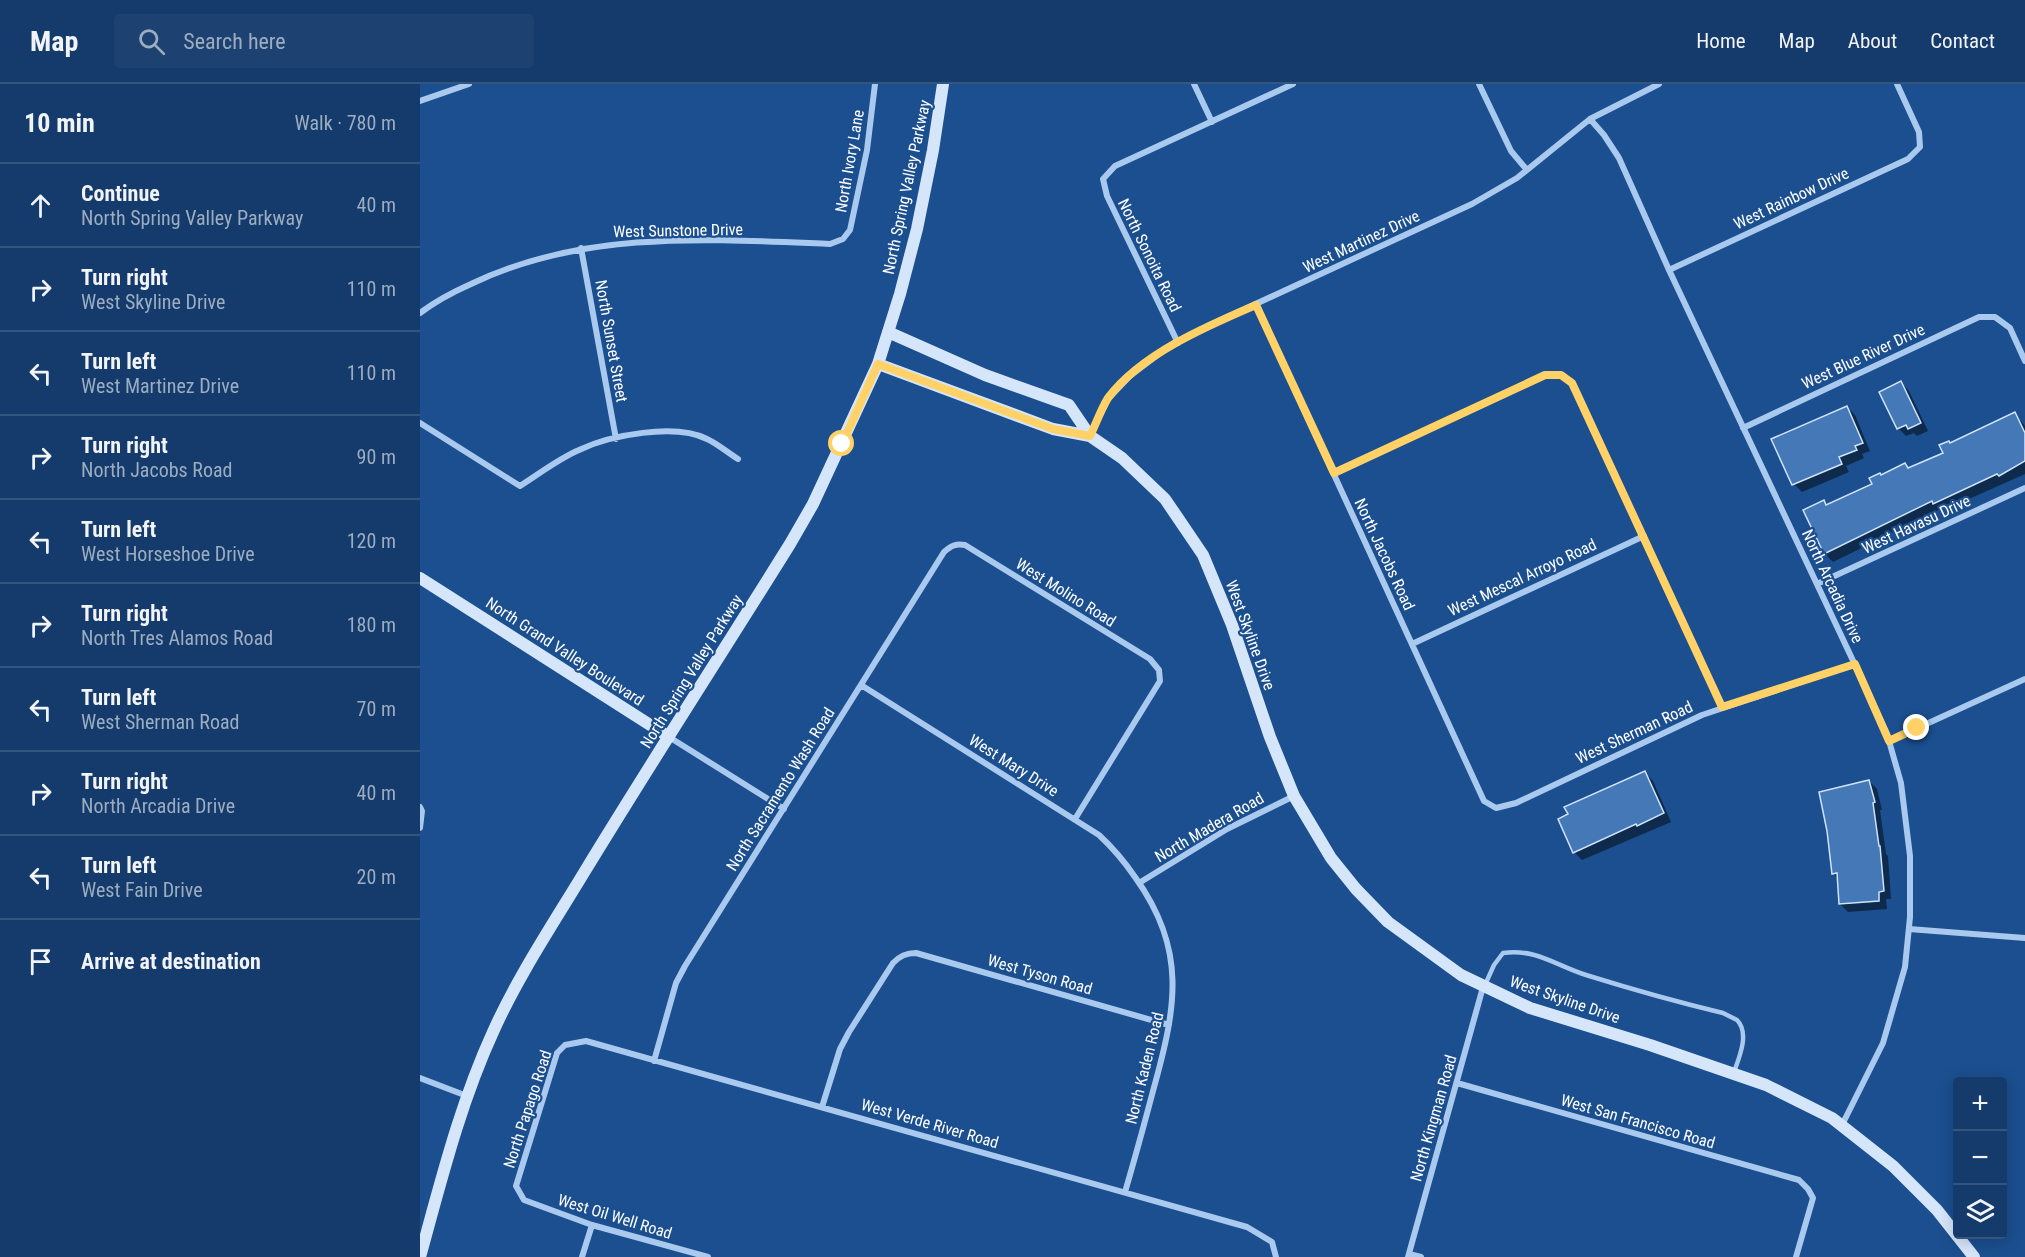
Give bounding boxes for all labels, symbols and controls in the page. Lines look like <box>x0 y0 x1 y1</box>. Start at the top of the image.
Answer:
search box <box>114 14 534 68</box>
text: Map <box>30 25 78 58</box>
icon: search <box>135 25 168 58</box>
text: Search here <box>183 29 286 54</box>
text: Home <box>1696 29 1746 53</box>
text: Map <box>1779 29 1815 53</box>
text: About <box>1848 29 1897 53</box>
text: Contact <box>1930 29 1995 53</box>
street label: North Spring Valley Parkway <box>879 98 934 276</box>
text: 10 min <box>24 108 95 138</box>
street label: North Ivory Lane <box>831 108 868 214</box>
text: Walk · 780 m <box>295 111 396 135</box>
street label: West Rainbow Drive <box>1731 164 1852 233</box>
text: Continue <box>81 181 160 206</box>
icon: ahead <box>24 189 57 222</box>
text: 40 m <box>357 193 396 217</box>
street label: North Sonoita Road <box>1114 196 1185 315</box>
text: North Spring Valley Parkway <box>81 206 303 230</box>
street label: West Martinez Drive <box>1300 206 1423 277</box>
street label: West Sunstone Drive <box>613 220 743 241</box>
text: Turn right <box>81 265 168 290</box>
icon: right <box>24 273 57 306</box>
text: 110 m <box>347 277 396 301</box>
street label: North Sunset Street <box>591 278 632 404</box>
text: West Skyline Drive <box>81 290 225 314</box>
street label: West Blue River Drive <box>1799 320 1928 393</box>
text: Turn left <box>81 349 156 374</box>
icon: left <box>24 357 57 390</box>
text: 110 m <box>347 361 396 385</box>
text: West Martinez Drive <box>81 374 239 398</box>
route start <box>828 430 854 456</box>
text: Turn right <box>81 433 168 458</box>
icon: right <box>24 441 57 474</box>
text: 90 m <box>357 445 396 469</box>
text: North Jacobs Road <box>81 458 232 482</box>
street label: West Havasu Drive <box>1859 491 1974 558</box>
street label: North Jacobs Road <box>1350 495 1419 613</box>
text: Turn left <box>81 517 156 542</box>
icon: left <box>24 525 57 558</box>
street label: North Arcadia Drive <box>1798 526 1867 646</box>
text: 120 m <box>347 529 396 553</box>
street label: West Mescal Arroyo Road <box>1445 535 1599 620</box>
text: West Horseshoe Drive <box>81 542 255 566</box>
street label: West Molino Road <box>1012 554 1119 631</box>
street label: West Skyline Drive <box>1222 578 1279 693</box>
street label: North Spring Valley Parkway <box>636 591 747 752</box>
street label: North Grand Valley Boulevard <box>482 593 647 710</box>
text: Turn right <box>81 601 168 626</box>
icon: right <box>24 609 57 642</box>
text: 180 m <box>347 613 396 637</box>
text: North Tres Alamos Road <box>81 626 273 650</box>
text: Turn left <box>81 685 156 710</box>
icon: left <box>24 693 57 726</box>
text: 70 m <box>357 697 396 721</box>
street label: West Sherman Road <box>1573 697 1696 768</box>
street label: North Sacramento Wash Road <box>722 704 839 874</box>
text: West Sherman Road <box>81 710 240 734</box>
route end <box>1903 714 1929 740</box>
street label: West Mary Drive <box>965 730 1062 801</box>
text: Turn right <box>81 769 168 794</box>
icon: right <box>24 777 57 810</box>
text: 40 m <box>357 781 396 805</box>
street label: North Madera Road <box>1151 789 1267 866</box>
text: North Arcadia Drive <box>81 794 235 818</box>
text: Turn left <box>81 853 156 878</box>
icon: left <box>24 861 57 894</box>
text: 20 m <box>357 865 396 889</box>
text: West Fain Drive <box>81 878 203 902</box>
icon: arrive <box>24 945 57 978</box>
text: Arrive at destination <box>81 949 261 974</box>
street label: West Tyson Road <box>985 950 1094 999</box>
street label: West Skyline Drive <box>1507 972 1623 1027</box>
street label: North Kaden Road <box>1121 1010 1168 1126</box>
street label: North Papago Road <box>499 1048 556 1171</box>
street label: North Kingman Road <box>1406 1053 1461 1184</box>
map controls <box>1953 1077 2007 1239</box>
button: + <box>1953 1077 2007 1131</box>
street label: West San Francisco Road <box>1559 1090 1717 1153</box>
street label: West Verde River Road <box>859 1095 1001 1152</box>
button: − <box>1953 1131 2007 1185</box>
button: layers <box>1953 1185 2007 1239</box>
street label: West Oil Well Road <box>555 1190 674 1243</box>

